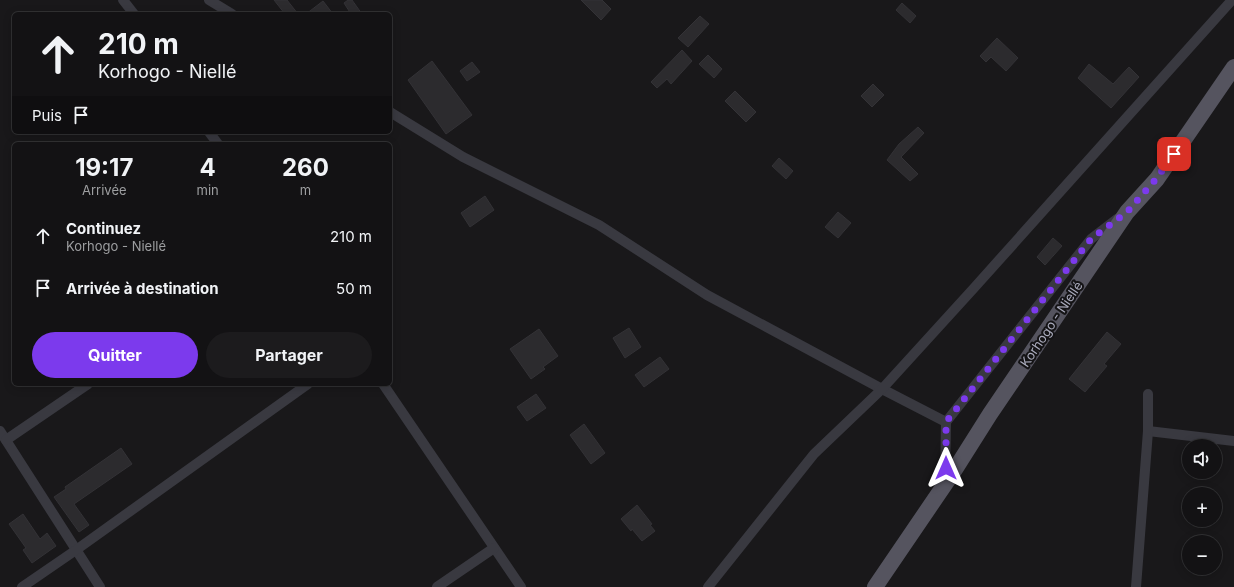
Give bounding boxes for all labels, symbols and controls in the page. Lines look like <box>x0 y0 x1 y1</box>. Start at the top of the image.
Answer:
text: 210 m <box>98 27 179 61</box>
icon: ahead <box>32 28 84 80</box>
text: Korhogo - Niellé <box>98 61 237 82</box>
icon: arrive <box>70 104 92 126</box>
text: Puis <box>32 106 62 125</box>
pin <box>1157 137 1191 171</box>
icon: arrive <box>1163 143 1185 165</box>
text: 19:17 <box>75 153 133 182</box>
text: 4 <box>200 153 216 182</box>
text: 260 <box>282 153 329 182</box>
text: Arrivée <box>82 182 127 198</box>
text: min <box>197 182 219 198</box>
text: m <box>300 182 311 198</box>
text: Continuez <box>66 219 141 238</box>
icon: ahead <box>32 225 54 247</box>
text: 210 m <box>330 227 372 246</box>
text: Korhogo - Niellé <box>66 238 166 254</box>
icon: arrive <box>32 277 54 299</box>
street label: Korhogo - Niellé <box>1016 278 1086 370</box>
text: Arrivée à destination <box>66 279 219 298</box>
text: 50 m <box>336 279 372 298</box>
button: Quitter <box>32 332 198 378</box>
button: Partager <box>206 332 372 378</box>
map controls <box>1182 439 1222 575</box>
button: sound <box>1182 439 1222 479</box>
position arrow <box>925 447 967 489</box>
button: + <box>1182 487 1222 527</box>
button: − <box>1182 535 1222 575</box>

